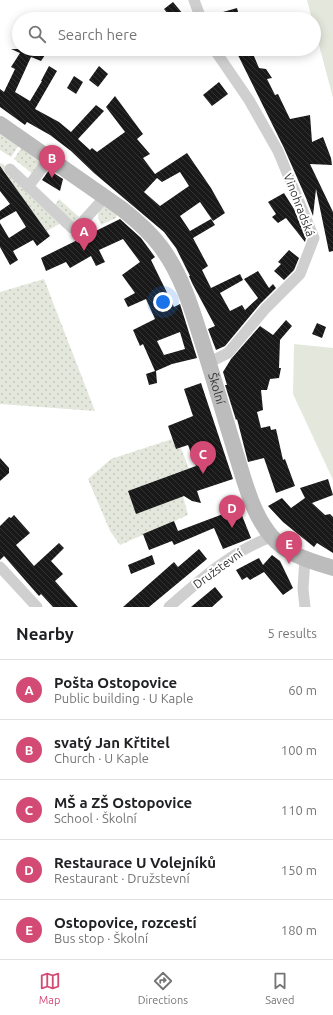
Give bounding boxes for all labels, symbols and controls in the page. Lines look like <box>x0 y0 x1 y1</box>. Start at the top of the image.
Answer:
search box <box>12 12 321 56</box>
icon: search <box>26 23 48 45</box>
text: Search here <box>58 26 137 43</box>
pin: B <box>39 145 65 178</box>
street label: Vinohradská <box>281 171 318 238</box>
pin: A <box>71 218 97 251</box>
your location <box>153 292 173 312</box>
street label: Školní <box>206 371 228 407</box>
pin: C <box>190 441 216 474</box>
pin: D <box>219 495 245 528</box>
pin: E <box>276 531 302 564</box>
street label: Družstevní <box>191 546 246 591</box>
text: Nearby <box>16 624 74 643</box>
text: 5 results <box>267 626 317 640</box>
text: Pošta Ostopovice <box>54 674 177 691</box>
text: A <box>24 683 34 697</box>
text: 60 m <box>288 683 317 697</box>
text: Public building · U Kaple <box>54 691 193 705</box>
text: svatý Jan Křtitel <box>54 734 170 751</box>
text: B <box>25 743 33 757</box>
text: 100 m <box>281 743 317 757</box>
text: Church · U Kaple <box>54 751 149 765</box>
text: MŠ a ZŠ Ostopovice <box>54 794 192 811</box>
text: C <box>25 803 33 817</box>
text: 110 m <box>281 803 317 817</box>
text: School · Školní <box>54 811 137 825</box>
text: Restaurace U Volejníků <box>54 854 216 871</box>
text: D <box>24 863 34 877</box>
text: 150 m <box>281 863 317 877</box>
text: Restaurant · Družstevní <box>54 871 190 885</box>
text: Ostopovice, rozcestí <box>54 914 197 931</box>
text: E <box>25 923 33 937</box>
text: 180 m <box>281 923 317 937</box>
text: Bus stop · Školní <box>54 931 148 945</box>
tab: Map <box>39 970 61 1006</box>
tab: Directions <box>138 970 188 1006</box>
tab: Saved <box>265 970 294 1006</box>

